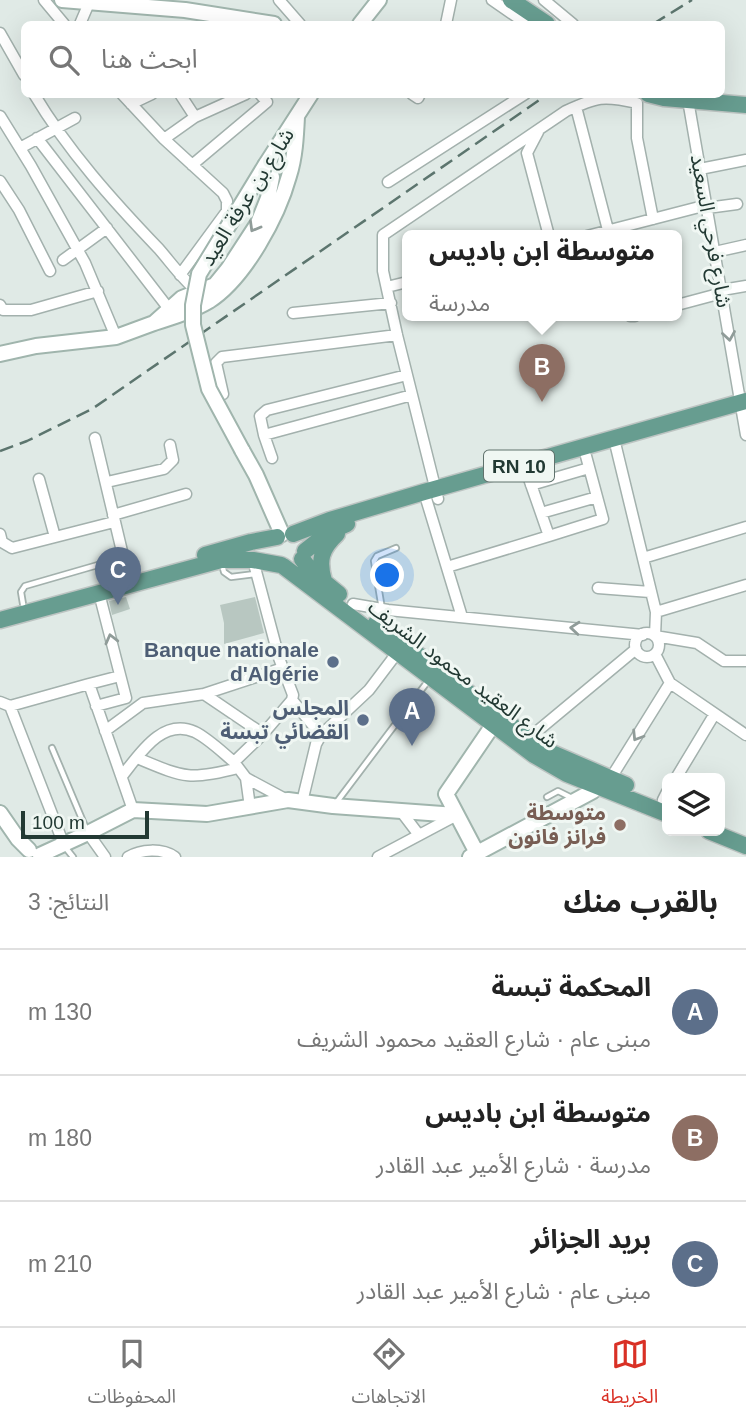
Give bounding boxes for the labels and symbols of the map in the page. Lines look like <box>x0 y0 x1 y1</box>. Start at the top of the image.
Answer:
street label: شارع بن عرفة العيد <box>195 124 301 272</box>
street label: شارع فرحي السعيد <box>682 152 736 310</box>
one-way arrow <box>249 220 262 232</box>
one-way arrow <box>721 330 736 342</box>
pin: B <box>519 344 565 402</box>
road number: RN 10 <box>484 450 554 481</box>
pin: C <box>95 547 141 605</box>
your location <box>370 558 404 592</box>
street label: شارع العقيد محمود الشريف <box>362 595 562 755</box>
one-way arrow <box>569 621 580 636</box>
one-way arrow <box>105 633 119 645</box>
place label: Banque nationale d'Algérie <box>144 638 319 685</box>
marker: Banque nationale d'Algérie <box>325 654 341 670</box>
pin: A <box>389 688 435 746</box>
place label: المجلس القضائي تبسة <box>220 696 349 749</box>
marker: المجلس القضائي تبسة <box>355 712 371 728</box>
one-way arrow <box>632 728 645 741</box>
place label: متوسطة فرانز فانون <box>508 801 606 849</box>
scale bar <box>21 808 149 840</box>
marker: متوسطة فرانز فانون <box>612 817 628 833</box>

